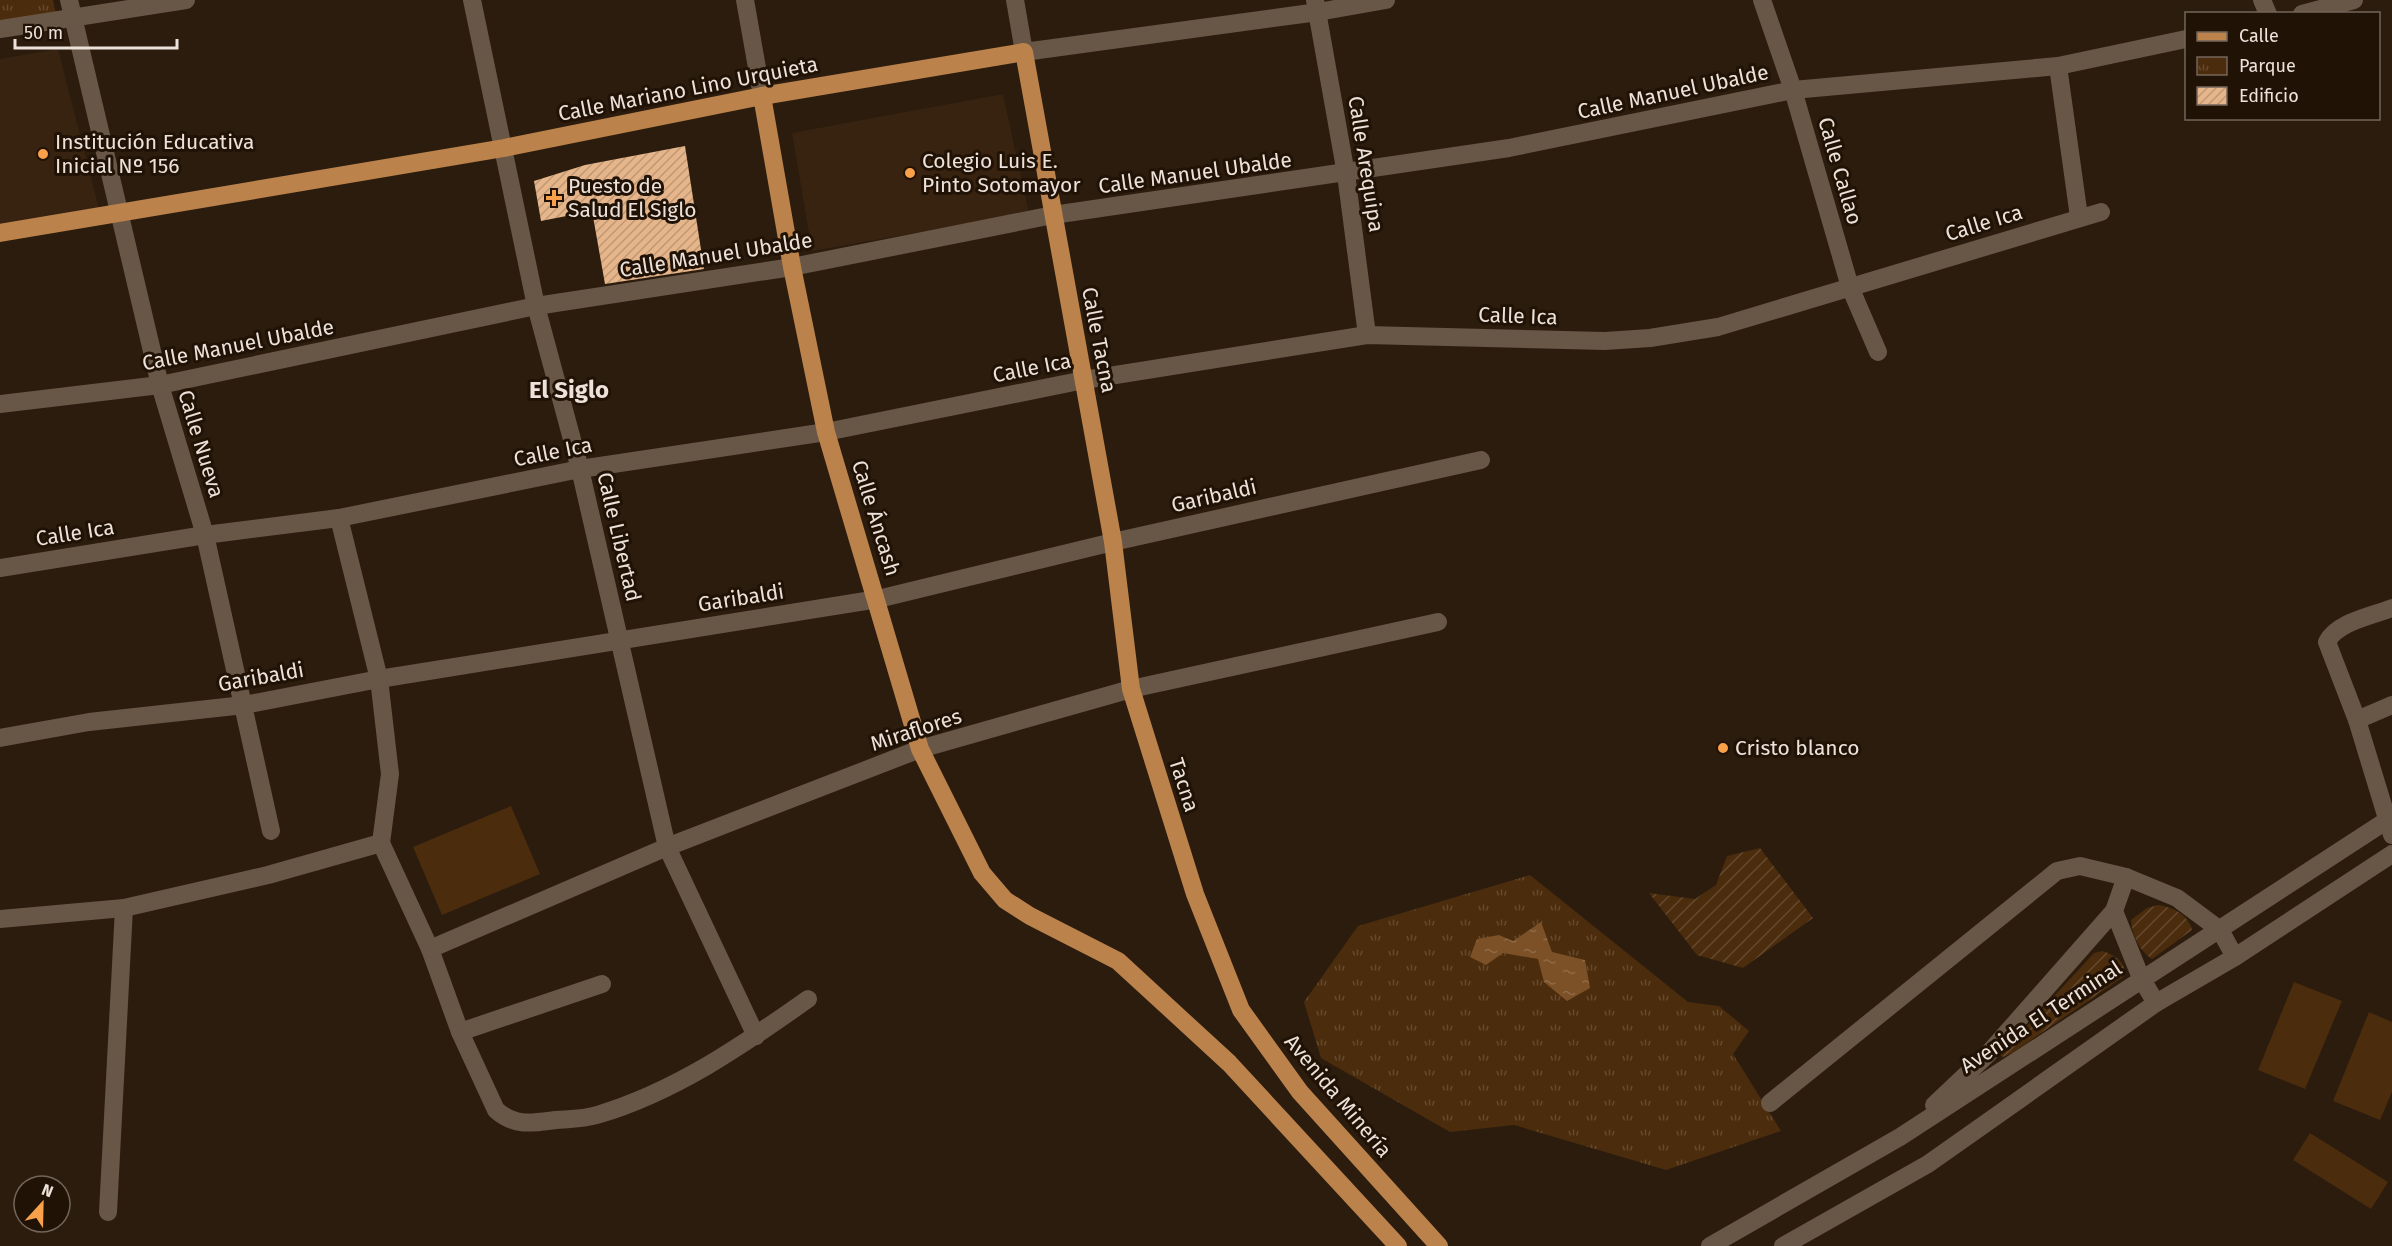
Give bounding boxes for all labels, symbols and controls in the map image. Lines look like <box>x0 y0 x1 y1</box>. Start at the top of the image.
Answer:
scale bar <box>15 12 177 50</box>
legend <box>2185 12 2380 120</box>
text: 50 m <box>24 22 63 44</box>
text: Calle <box>2239 25 2279 47</box>
street label: Calle Mariano Lino Urquieta <box>556 51 820 127</box>
text: Parque <box>2239 55 2296 77</box>
street label: Calle Manuel Ubalde <box>1575 59 1771 125</box>
text: Edificio <box>2239 85 2299 107</box>
street label: Calle Arequipa <box>1342 94 1390 234</box>
street label: Calle Callao <box>1812 114 1868 228</box>
place label: Institución Educativa Inicial Nº 156 <box>55 129 254 179</box>
marker: Institución Educativa Inicial Nº 156 <box>36 147 50 161</box>
street label: Calle Manuel Ubalde <box>1097 147 1293 199</box>
place label: Colegio Luis E. Pinto Sotomayor <box>922 148 1081 198</box>
marker: Colegio Luis E. Pinto Sotomayor <box>903 166 917 180</box>
place label: Puesto de Salud El Siglo <box>568 173 697 223</box>
marker: Puesto de Salud El Siglo <box>545 189 563 207</box>
street label: Calle Ica <box>1942 199 2026 247</box>
street label: Calle Manuel Ubalde <box>618 227 814 283</box>
street label: Calle Tacna <box>1076 285 1122 395</box>
street label: Calle Ica <box>1478 302 1558 330</box>
street label: Calle Manuel Ubalde <box>140 314 336 376</box>
street label: Calle Ica <box>991 348 1073 388</box>
district label: El Siglo <box>529 376 609 404</box>
street label: Calle Nueva <box>172 387 230 501</box>
street label: Calle Ica <box>512 432 594 472</box>
street label: Calle Áncash <box>846 457 906 579</box>
street label: Calle Libertad <box>592 470 646 604</box>
street label: Garibaldi <box>1169 474 1259 518</box>
street label: Calle Ica <box>34 514 116 552</box>
street label: Garibaldi <box>696 578 786 618</box>
street label: Garibaldi <box>216 657 306 697</box>
street label: Miraflores <box>867 703 965 757</box>
place label: Cristo blanco <box>1735 735 1860 761</box>
marker: Cristo blanco <box>1716 741 1730 755</box>
street label: Tacna <box>1163 755 1205 815</box>
street label: Avenida El Terminal <box>1955 955 2127 1079</box>
street label: Avenida Minería <box>1279 1029 1397 1163</box>
north arrow <box>12 1174 72 1234</box>
text: N <box>39 1180 56 1201</box>

